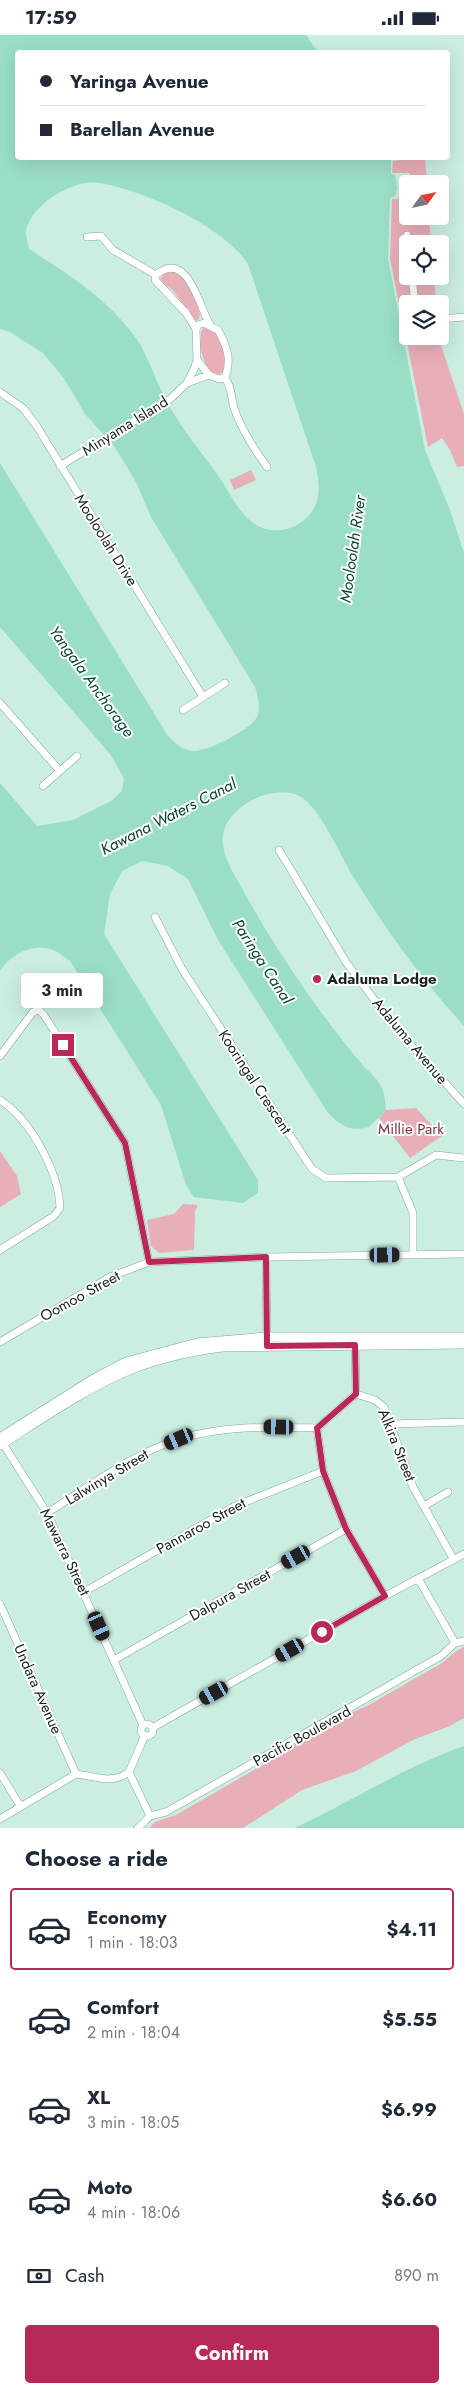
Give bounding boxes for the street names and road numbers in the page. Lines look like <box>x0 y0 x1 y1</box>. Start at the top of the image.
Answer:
street label: Minyama Island <box>78 391 172 461</box>
street label: Mooloolah Drive <box>69 490 143 590</box>
street label: Adaluma Avenue <box>367 993 453 1089</box>
street label: Kooringal Crescent <box>213 1026 297 1139</box>
street label: Oomoo Street <box>36 1265 124 1327</box>
street label: Alkira Street <box>372 1405 422 1485</box>
street label: Lalwinya Street <box>61 1443 153 1510</box>
street label: Pannaroo Street <box>152 1492 250 1560</box>
street label: Mawarra Street <box>34 1505 96 1600</box>
street label: Dalpura Street <box>185 1563 275 1626</box>
street label: Undara Avenue <box>8 1640 68 1738</box>
street label: Pacific Boulevard <box>249 1700 355 1772</box>

